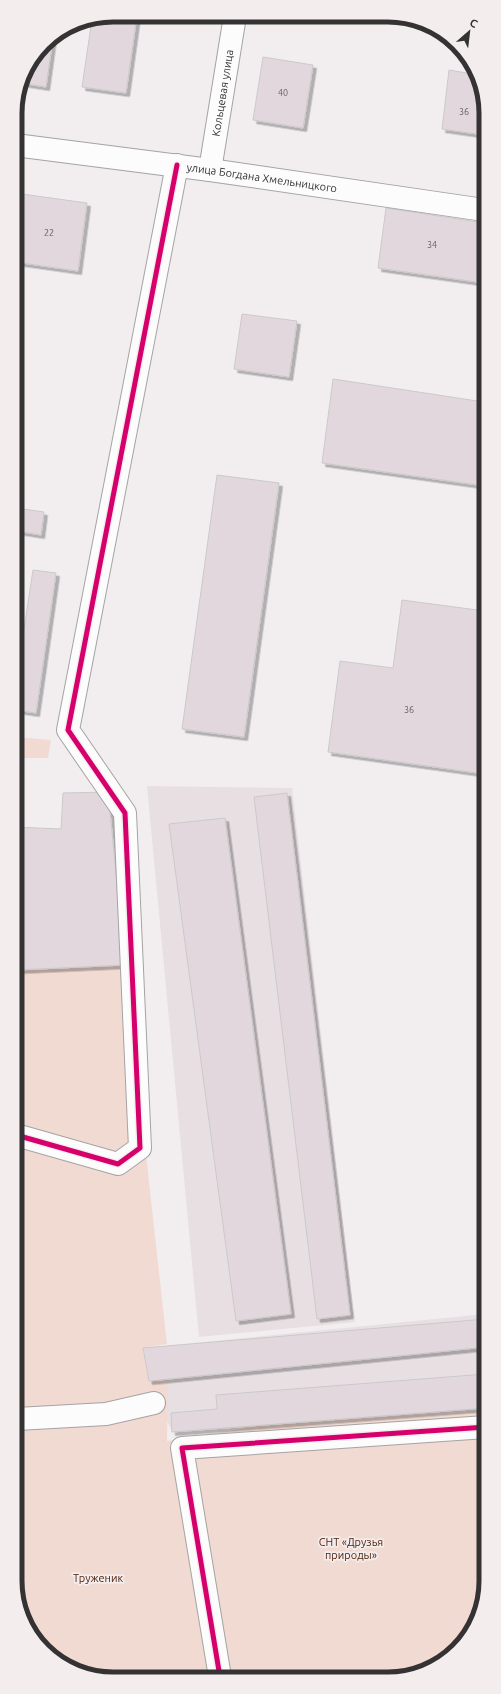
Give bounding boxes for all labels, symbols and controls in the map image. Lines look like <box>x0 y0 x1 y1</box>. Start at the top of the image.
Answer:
north arrow <box>449 12 489 52</box>
text: С <box>468 16 480 30</box>
street label: Кольцевая улица <box>210 49 235 137</box>
house number: 40 <box>278 88 288 98</box>
house number: 36 <box>459 107 469 117</box>
street label: улица Богдана Хмельницкого <box>186 161 338 194</box>
house number: 22 <box>44 228 54 238</box>
house number: 34 <box>427 240 437 250</box>
house number: 36 <box>404 705 414 715</box>
park label: СНТ «Друзья природы» <box>319 1536 383 1561</box>
park label: Труженик <box>73 1572 123 1584</box>

